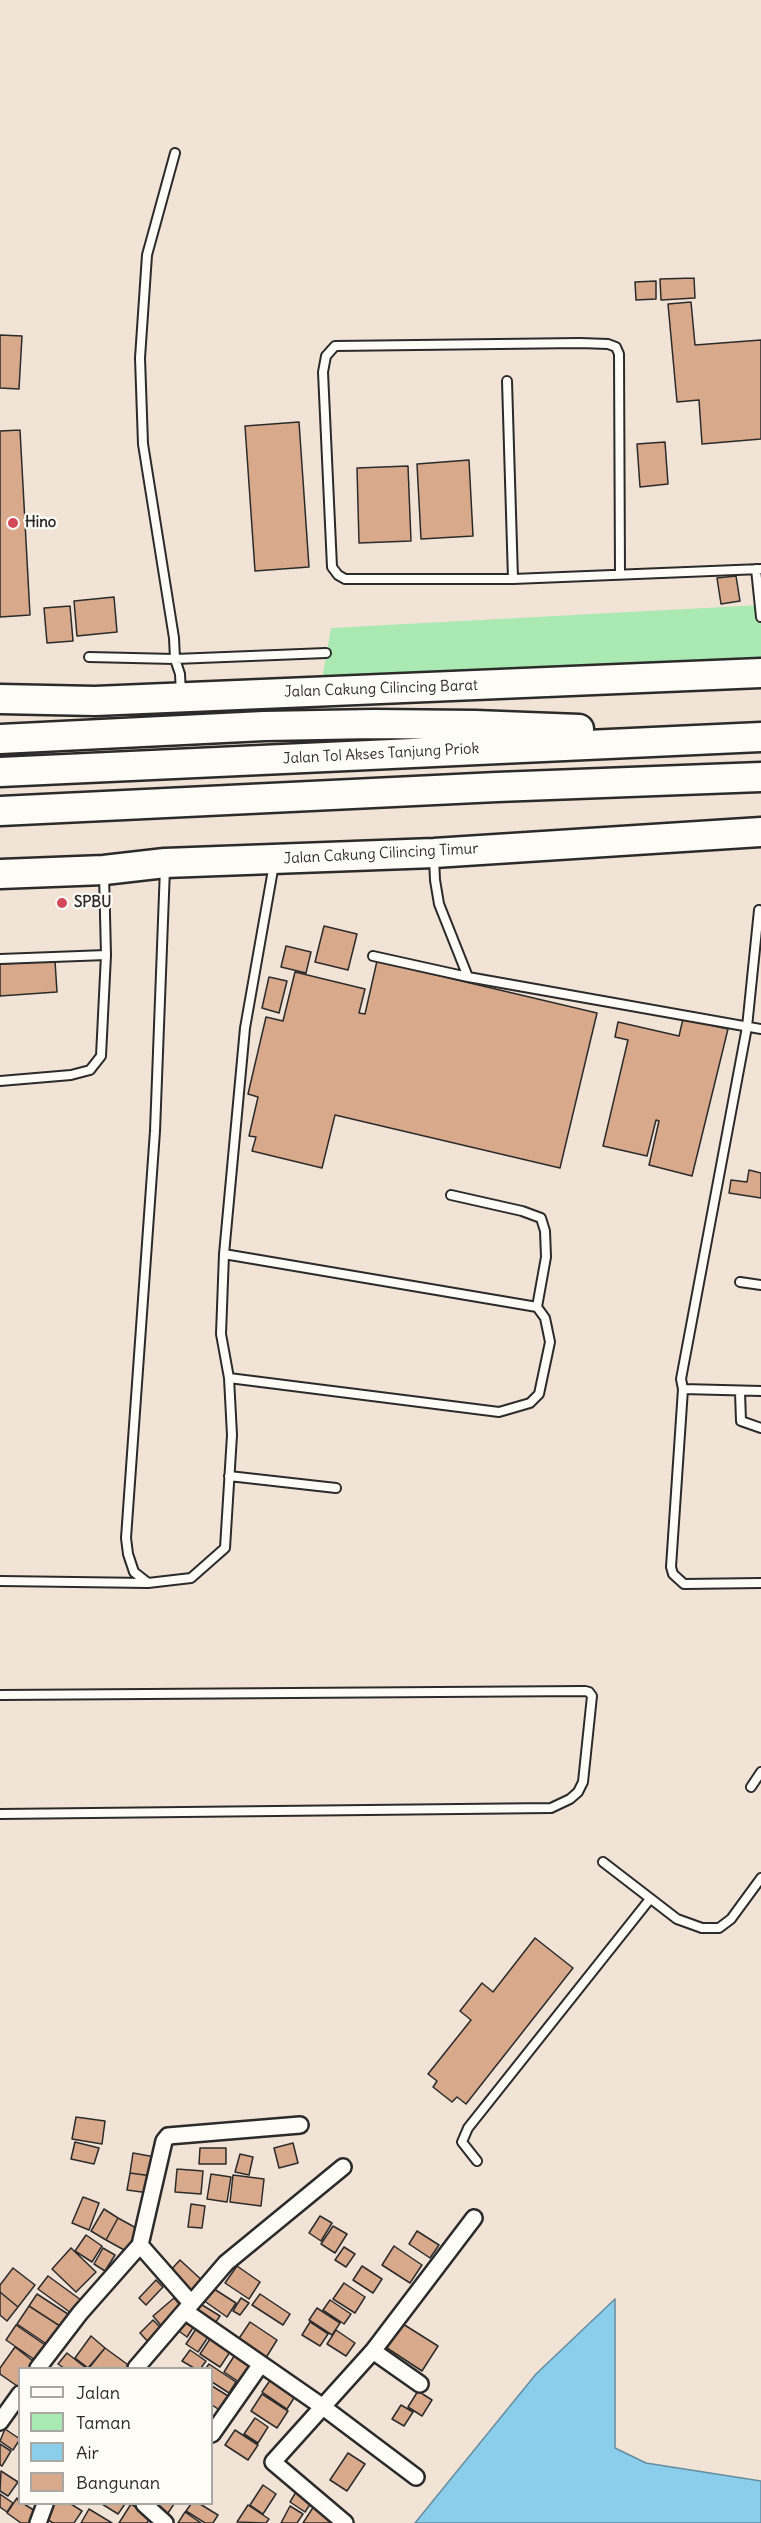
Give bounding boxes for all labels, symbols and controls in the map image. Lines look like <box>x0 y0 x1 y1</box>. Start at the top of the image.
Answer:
place label: Hino <box>25 514 56 532</box>
marker: Hino <box>6 516 20 530</box>
street label: Jalan Cakung Cilincing Barat <box>284 677 478 701</box>
street label: Jalan Tol Akses Tanjung Priok <box>282 740 480 768</box>
street label: Jalan Cakung Cilincing Timur <box>283 840 479 868</box>
place label: SPBU <box>74 894 111 912</box>
marker: SPBU <box>55 896 69 910</box>
legend <box>18 2367 213 2505</box>
text: Jalan <box>76 2381 120 2404</box>
text: Taman <box>76 2411 131 2434</box>
text: Air <box>76 2441 99 2464</box>
text: Bangunan <box>76 2471 160 2494</box>

